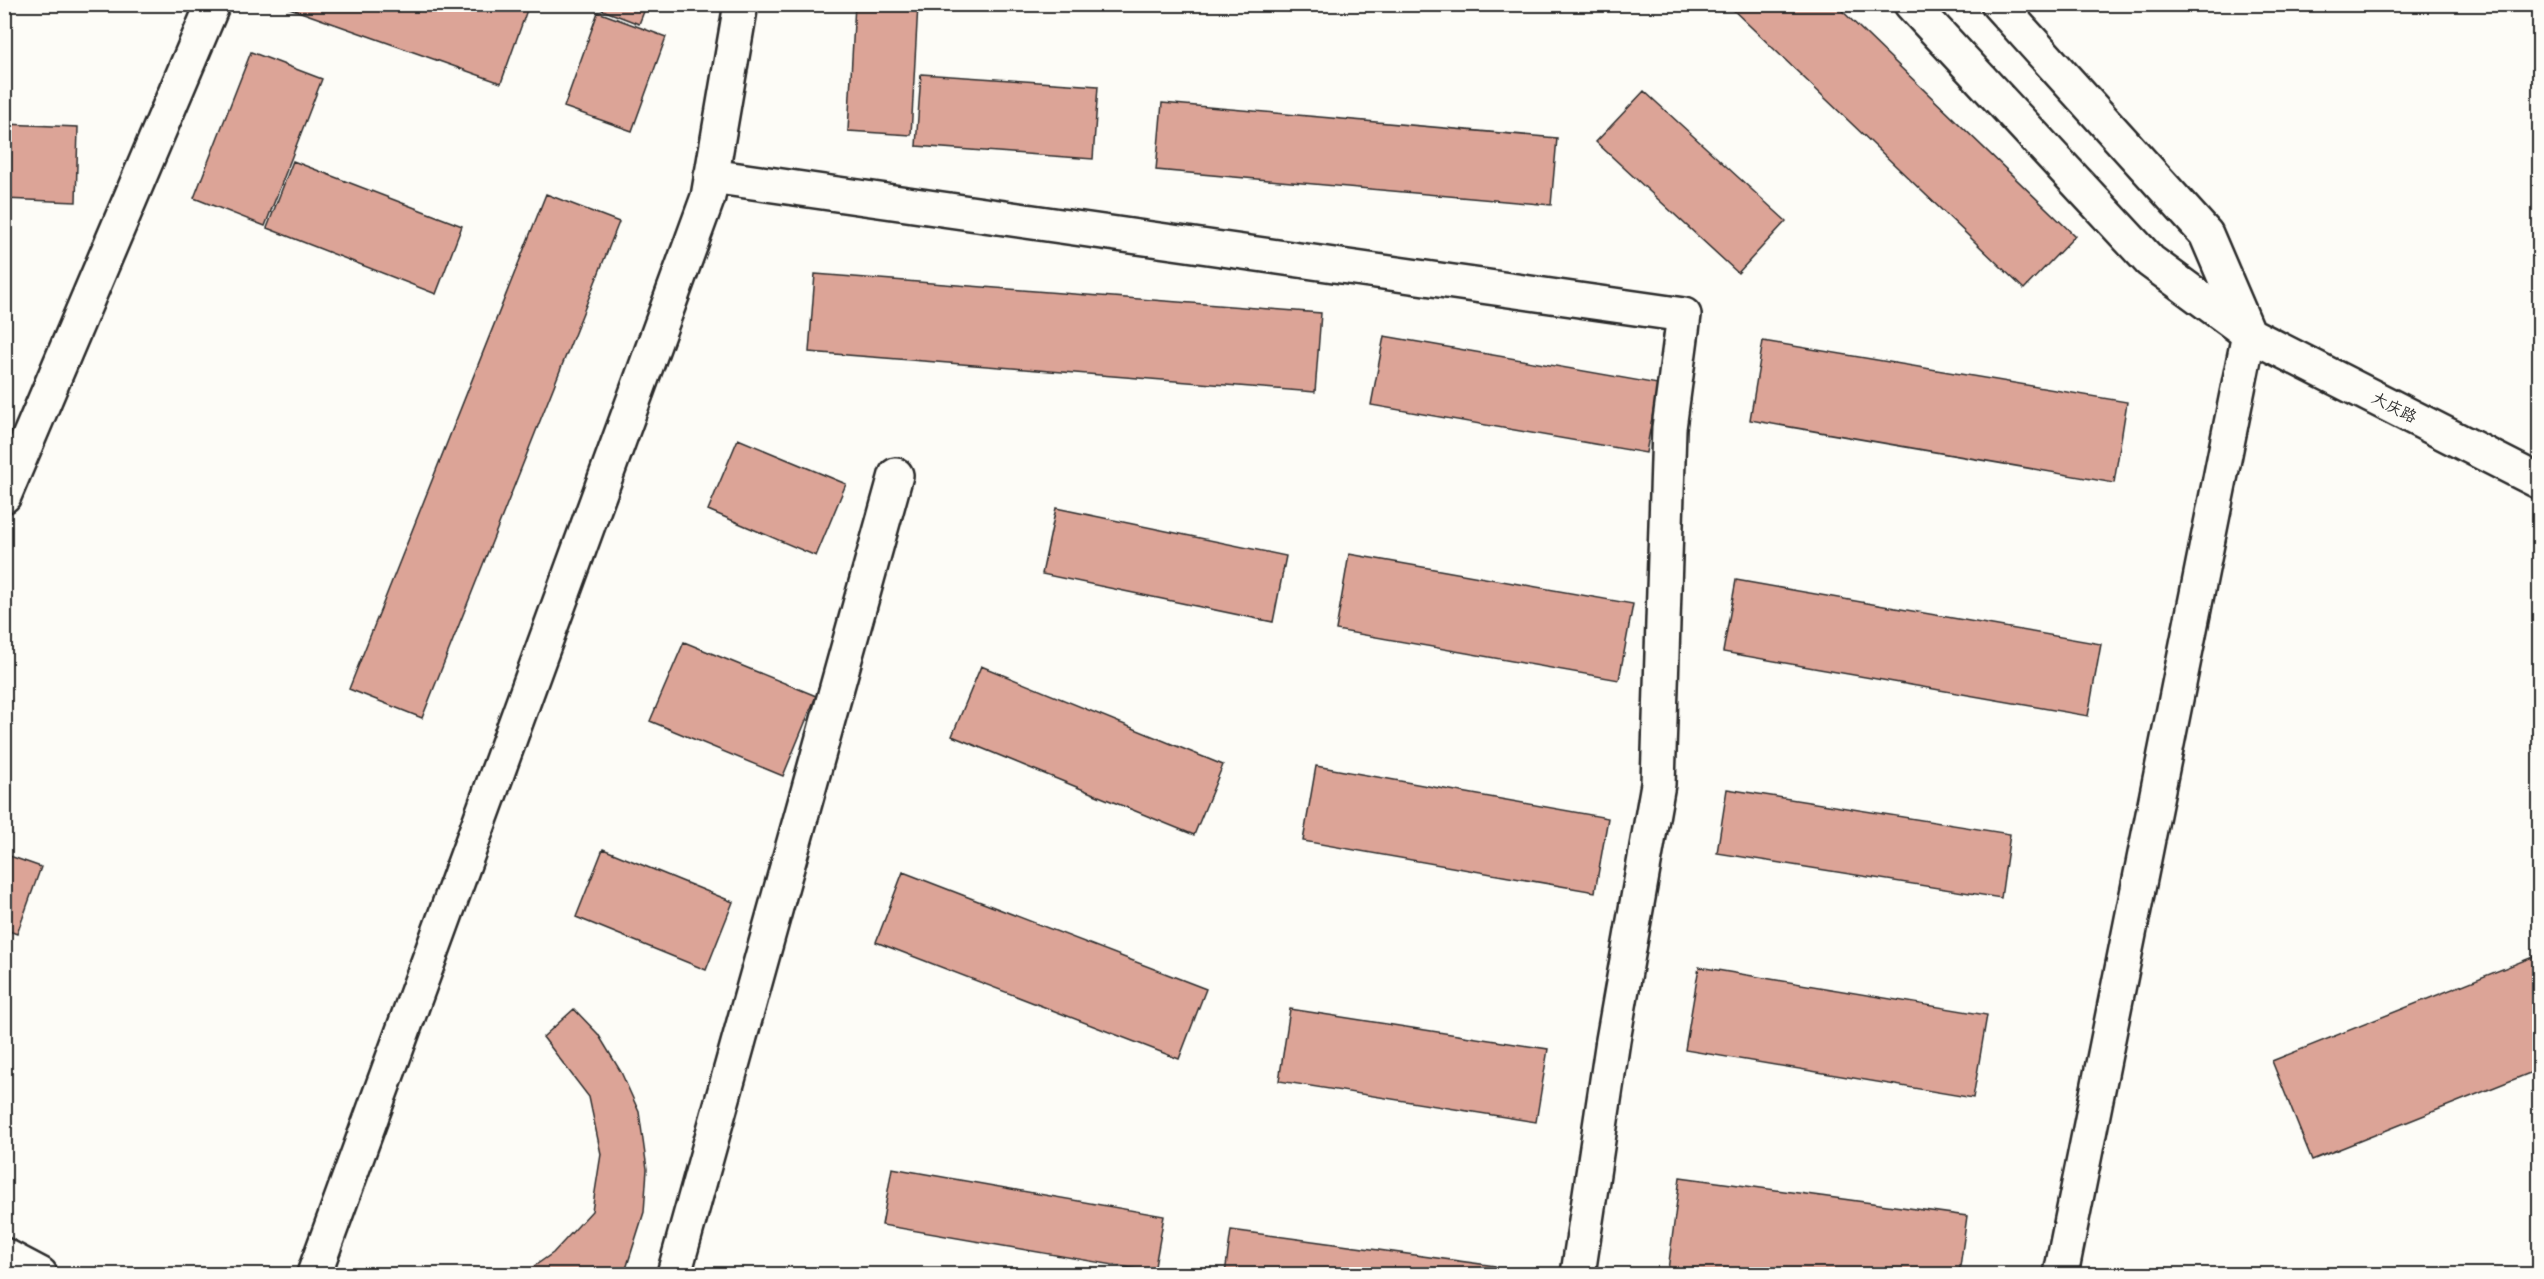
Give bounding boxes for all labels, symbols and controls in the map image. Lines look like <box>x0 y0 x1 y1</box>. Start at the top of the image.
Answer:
street label: 大庆路 <box>2367 386 2421 430</box>

